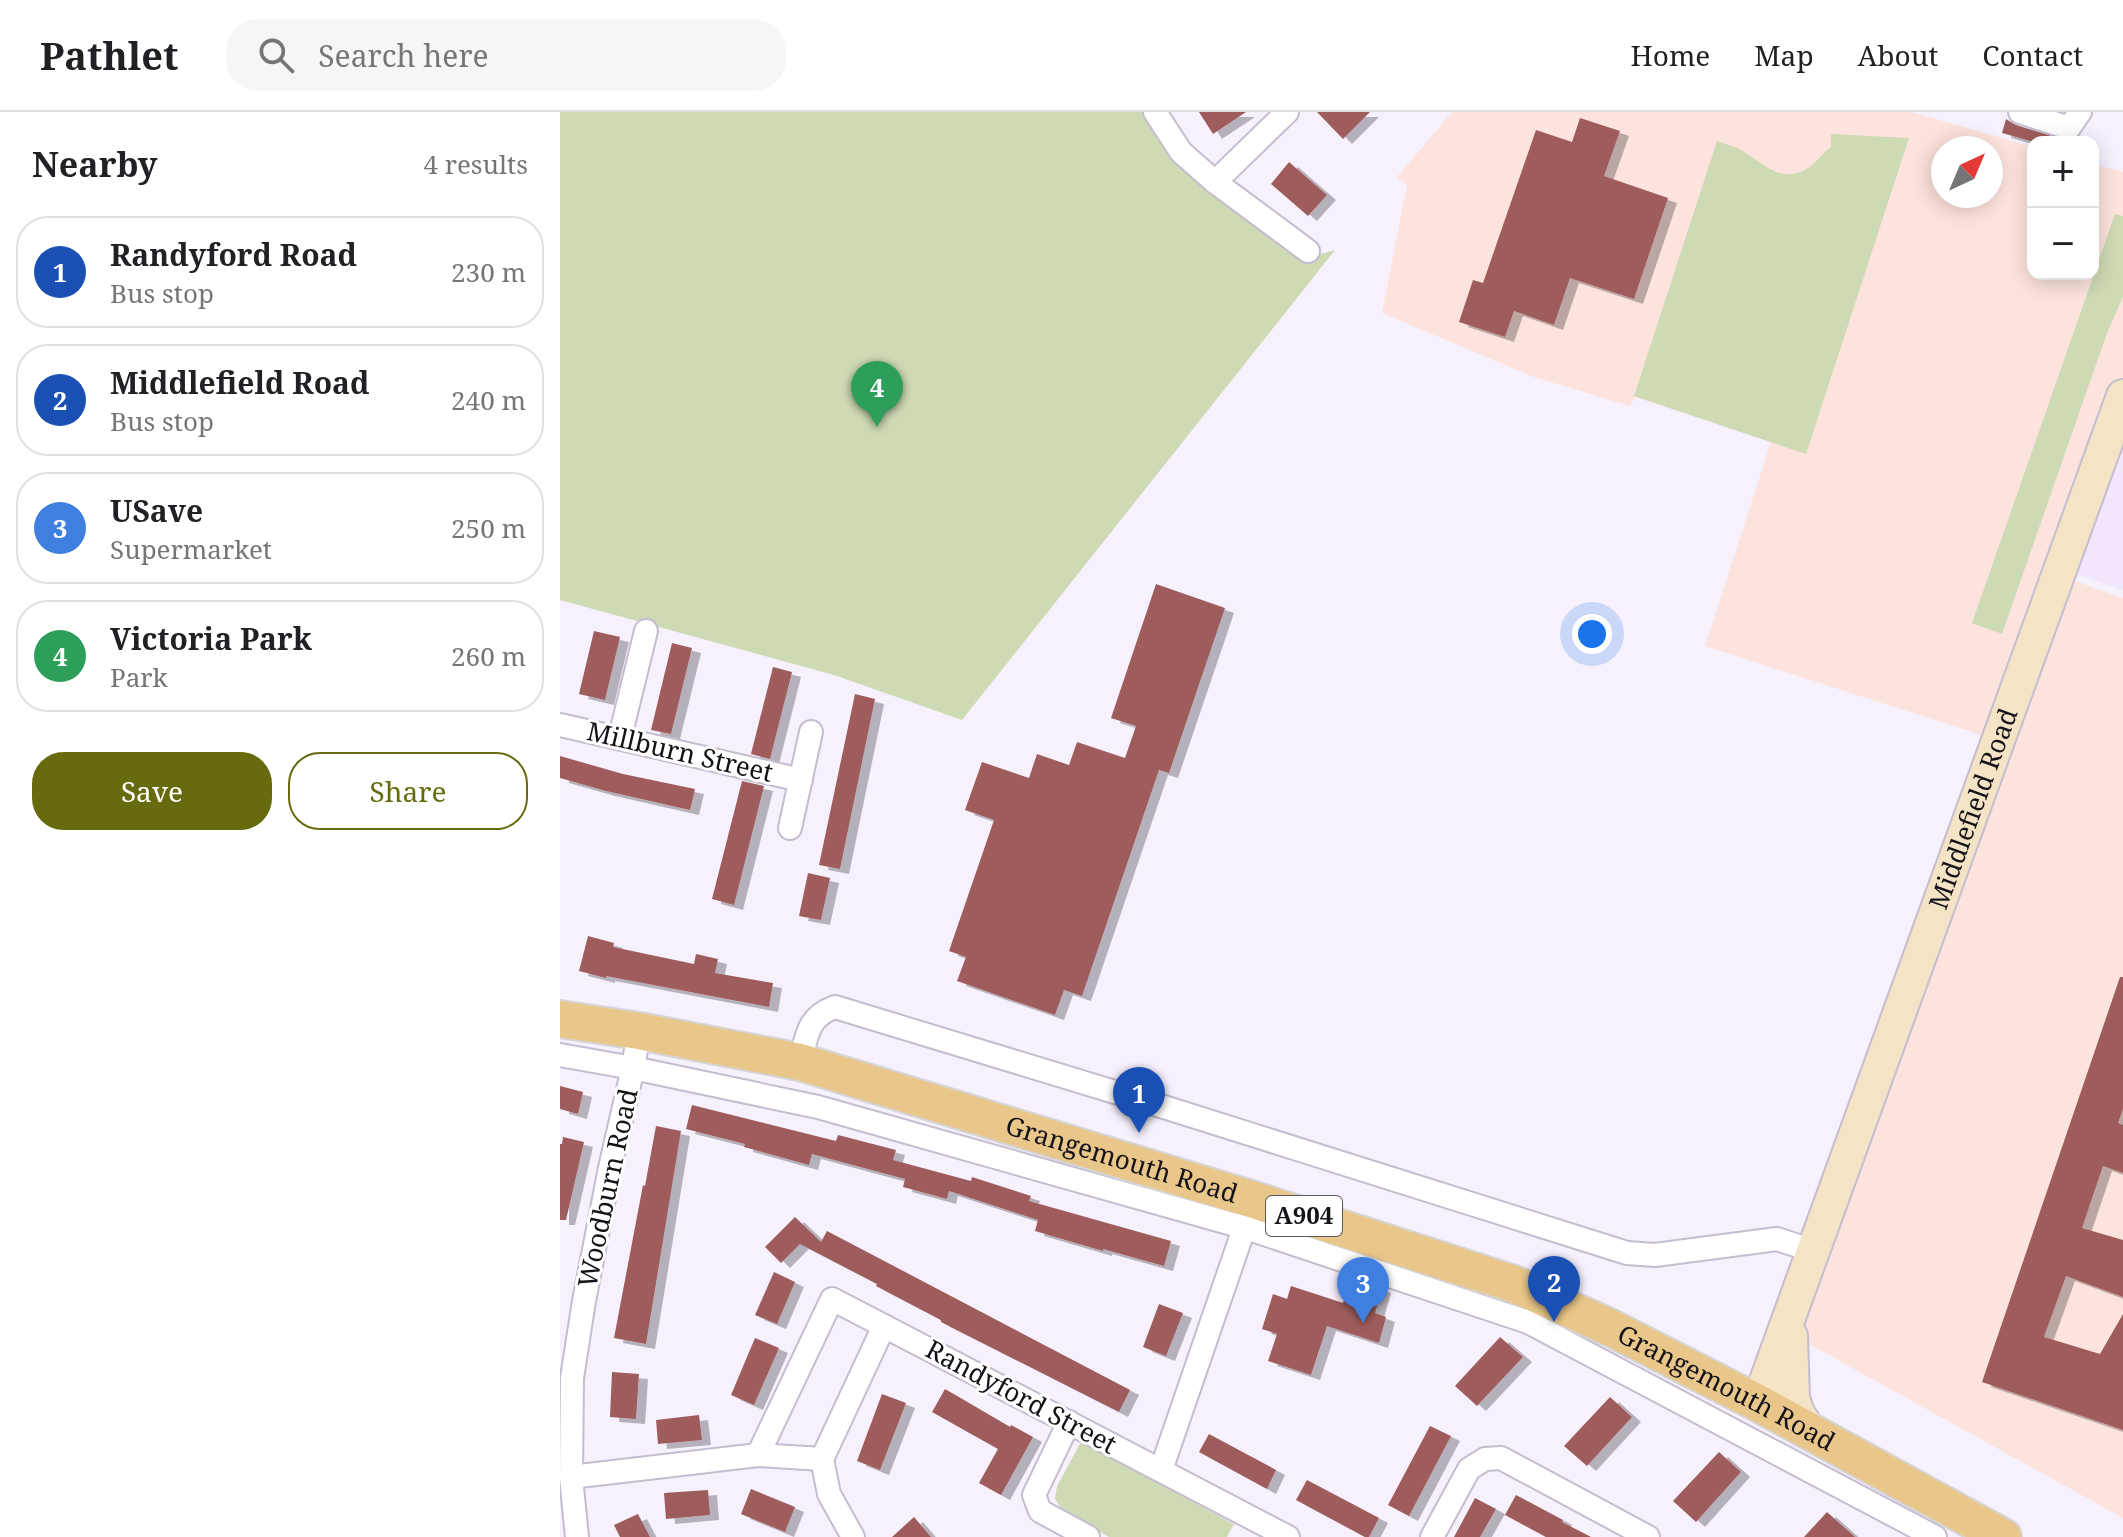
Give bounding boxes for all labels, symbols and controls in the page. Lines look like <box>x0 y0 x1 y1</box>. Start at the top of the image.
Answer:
search box <box>226 19 786 91</box>
text: Pathlet <box>40 29 178 81</box>
icon: search <box>254 33 298 77</box>
text: Search here <box>318 35 489 76</box>
text: Home <box>1631 36 1710 74</box>
text: Map <box>1754 36 1814 74</box>
text: About <box>1858 36 1938 74</box>
text: Contact <box>1982 36 2083 74</box>
north arrow <box>1931 136 2003 208</box>
map controls <box>2027 136 2099 280</box>
button: + <box>2027 136 2099 208</box>
text: Nearby <box>32 141 158 187</box>
text: 4 results <box>423 146 528 182</box>
button: − <box>2027 208 2099 280</box>
text: Randyford Road <box>110 234 357 275</box>
text: 1 <box>53 254 67 290</box>
text: 230 m <box>451 254 526 290</box>
text: Bus stop <box>110 275 214 311</box>
pin: 4 <box>851 361 903 427</box>
text: Middlefield Road <box>110 362 370 403</box>
text: 2 <box>53 382 67 418</box>
text: 240 m <box>451 382 526 418</box>
text: Bus stop <box>110 403 214 439</box>
text: USave <box>110 490 203 531</box>
text: 3 <box>53 510 67 546</box>
text: 250 m <box>451 510 526 546</box>
text: Supermarket <box>110 531 272 567</box>
your location <box>1572 614 1612 654</box>
text: Victoria Park <box>110 618 312 659</box>
text: 4 <box>53 638 67 674</box>
text: 260 m <box>451 638 526 674</box>
text: Park <box>110 659 168 695</box>
street label: Middlefield Road <box>1920 703 2025 914</box>
street label: Millburn Street <box>584 712 777 790</box>
button: Save <box>32 752 272 830</box>
button: Share <box>288 752 528 830</box>
pin: 1 <box>1113 1067 1165 1133</box>
street label: Woodburn Road <box>568 1085 646 1291</box>
street label: Grangemouth Road <box>1001 1107 1242 1211</box>
road number: A904 <box>1266 1196 1342 1236</box>
pin: 2 <box>1528 1256 1580 1322</box>
pin: 3 <box>1337 1257 1389 1323</box>
street label: Grangemouth Road <box>1612 1315 1842 1459</box>
street label: Randyford Street <box>920 1331 1123 1462</box>

